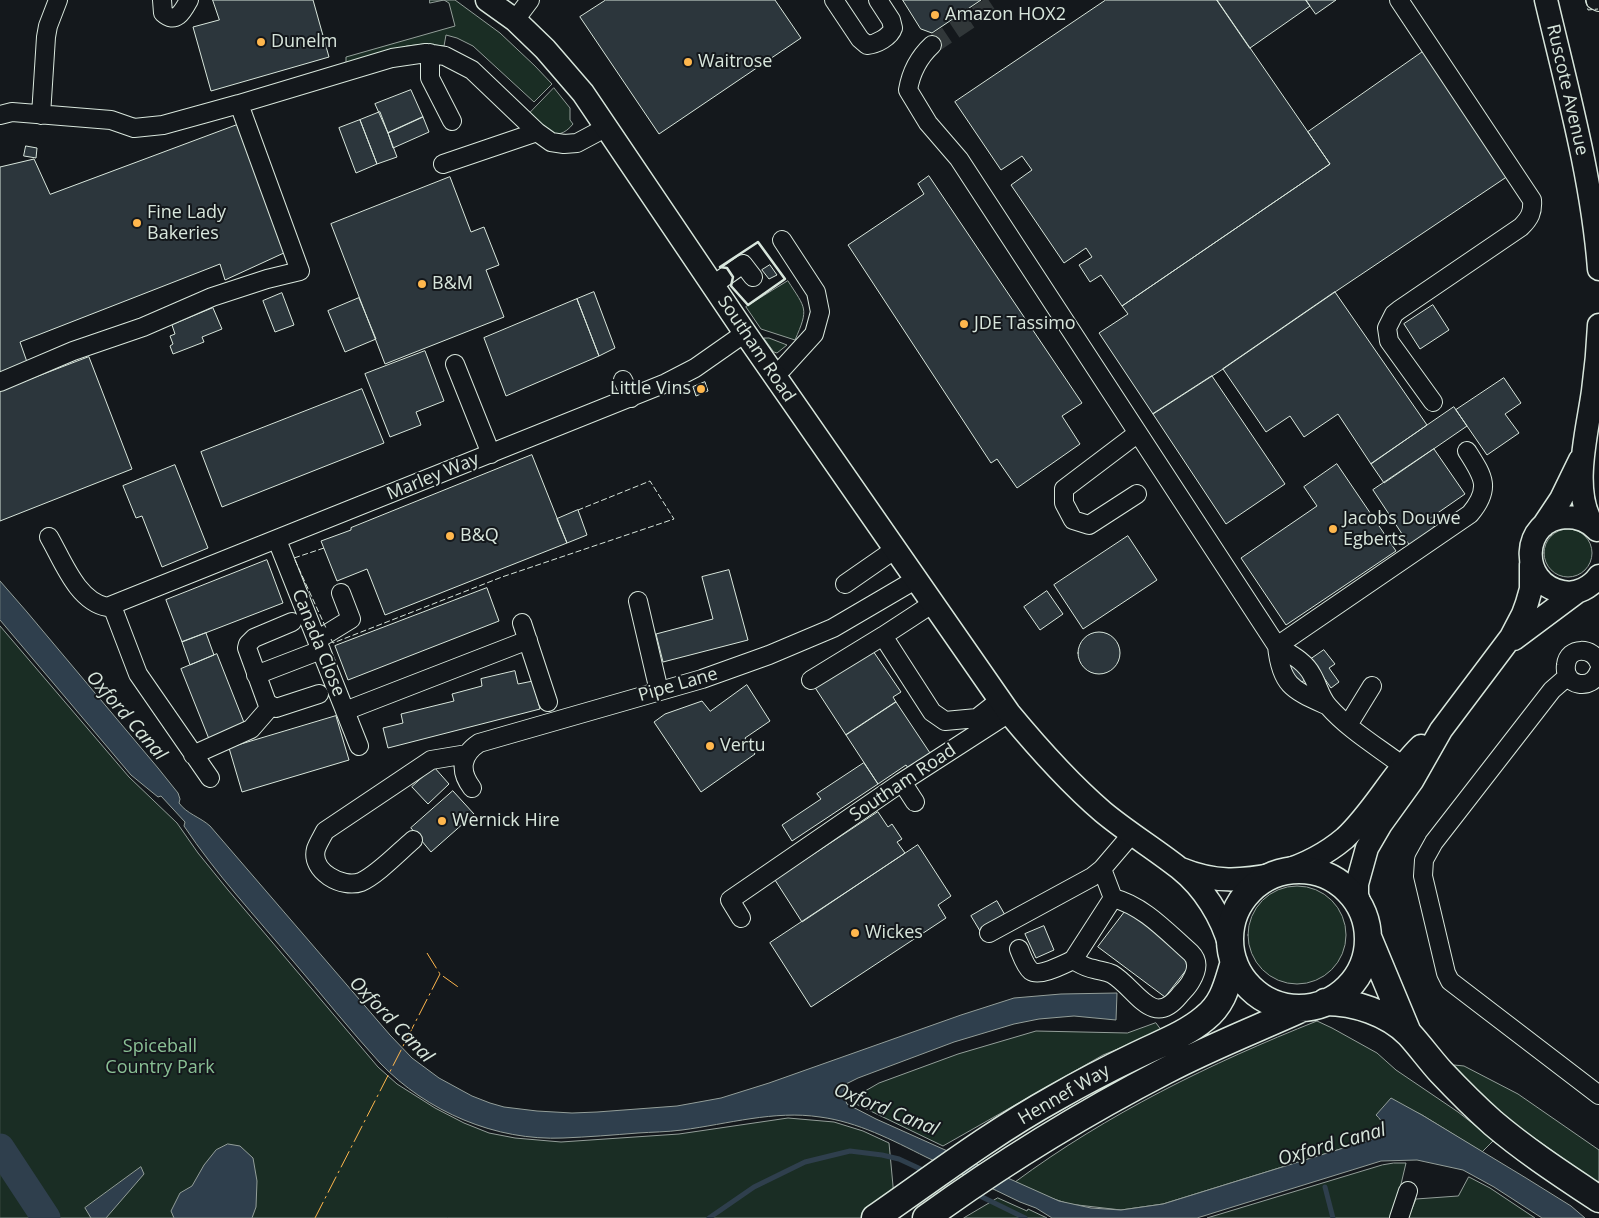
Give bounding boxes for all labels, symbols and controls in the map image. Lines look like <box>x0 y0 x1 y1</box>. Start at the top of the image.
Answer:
place label: Amazon HOX2 <box>945 4 1066 26</box>
marker: Amazon HOX2 <box>929 9 941 21</box>
street label: Ruscote Avenue <box>1541 22 1593 158</box>
place label: Dunelm <box>271 31 337 53</box>
marker: Dunelm <box>255 36 267 48</box>
place label: Waitrose <box>698 51 772 73</box>
marker: Waitrose <box>682 56 694 68</box>
place label: Fine Lady Bakeries <box>147 202 226 244</box>
marker: Fine Lady Bakeries <box>131 217 143 229</box>
place label: B&M <box>432 273 473 295</box>
marker: B&M <box>416 278 428 290</box>
street label: Southam Road <box>713 292 799 406</box>
place label: JDE Tassimo <box>974 313 1076 335</box>
marker: JDE Tassimo <box>958 318 970 330</box>
place label: Little Vins <box>610 378 691 400</box>
marker: Little Vins <box>695 383 707 395</box>
street label: Marley Way <box>384 449 482 505</box>
place label: Jacobs Douwe Egberts <box>1343 508 1461 550</box>
marker: Jacobs Douwe Egberts <box>1327 523 1339 535</box>
place label: B&Q <box>460 525 499 547</box>
marker: B&Q <box>444 530 456 542</box>
street label: Canada Close <box>287 586 349 700</box>
street label: Pipe Lane <box>636 663 720 707</box>
water label: Oxford Canal <box>81 667 171 765</box>
place label: Vertu <box>720 735 766 757</box>
marker: Vertu <box>704 740 716 752</box>
street label: Southam Road <box>846 740 960 826</box>
place label: Wernick Hire <box>452 810 560 832</box>
marker: Wernick Hire <box>436 815 448 827</box>
place label: Wickes <box>865 922 923 944</box>
marker: Wickes <box>849 927 861 939</box>
water label: Oxford Canal <box>344 972 438 1068</box>
park label: Spiceball Country Park <box>105 1036 215 1078</box>
street label: Hennef Way <box>1014 1060 1114 1130</box>
water label: Oxford Canal <box>830 1079 942 1141</box>
water label: Oxford Canal <box>1275 1119 1389 1171</box>

